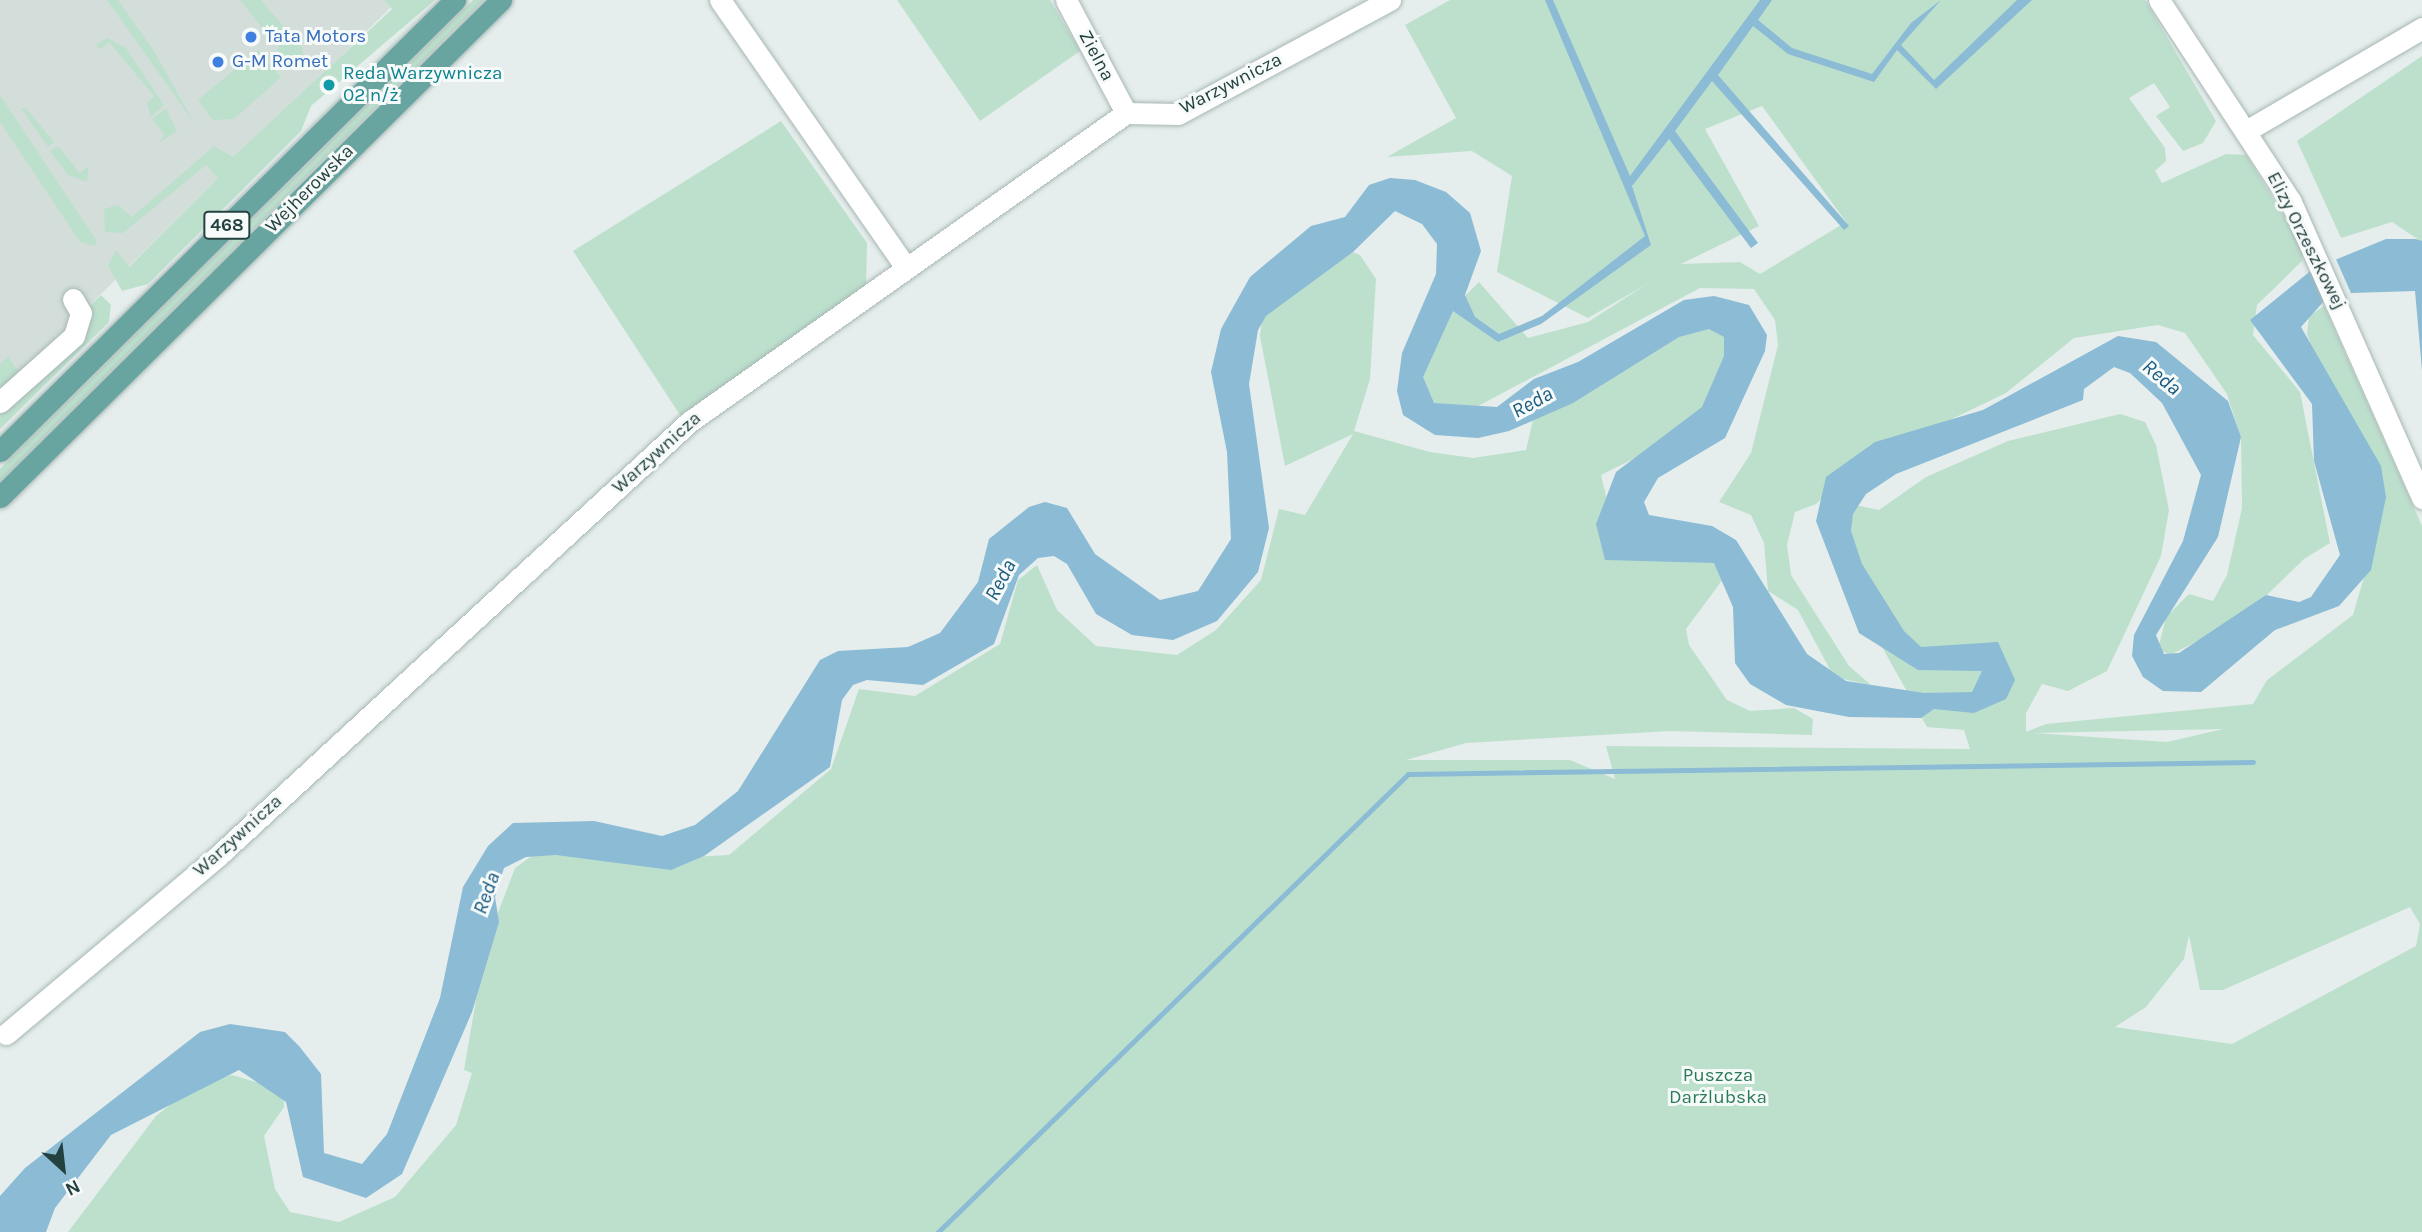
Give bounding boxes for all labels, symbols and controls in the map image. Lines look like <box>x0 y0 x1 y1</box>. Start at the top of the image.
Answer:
place label: Tata Motors <box>265 26 366 48</box>
street label: Zielna <box>1073 27 1119 85</box>
marker: Tata Motors <box>243 29 259 45</box>
street label: Warzywnicza <box>1176 48 1286 120</box>
place label: G-M Romet <box>232 51 328 73</box>
marker: G-M Romet <box>210 54 226 70</box>
place label: Reda Warzywnicza 02 n/ż <box>343 63 502 107</box>
marker: Reda Warzywnicza 02 n/ż <box>321 77 337 93</box>
street label: Wejherowska <box>261 140 359 238</box>
street label: Elizy Orzeszkowej <box>2261 168 2351 314</box>
road number: 468 <box>202 210 252 240</box>
water label: Reda <box>2137 353 2187 401</box>
water label: Reda <box>1507 381 1557 423</box>
street label: Warzywnicza <box>608 407 706 499</box>
water label: Reda <box>979 555 1021 605</box>
street label: Warzywnicza <box>189 790 287 882</box>
water label: Reda <box>467 868 505 918</box>
park label: Puszcza Darżlubska <box>1669 1065 1767 1109</box>
north arrow <box>28 1134 98 1204</box>
text: N <box>61 1175 84 1201</box>

